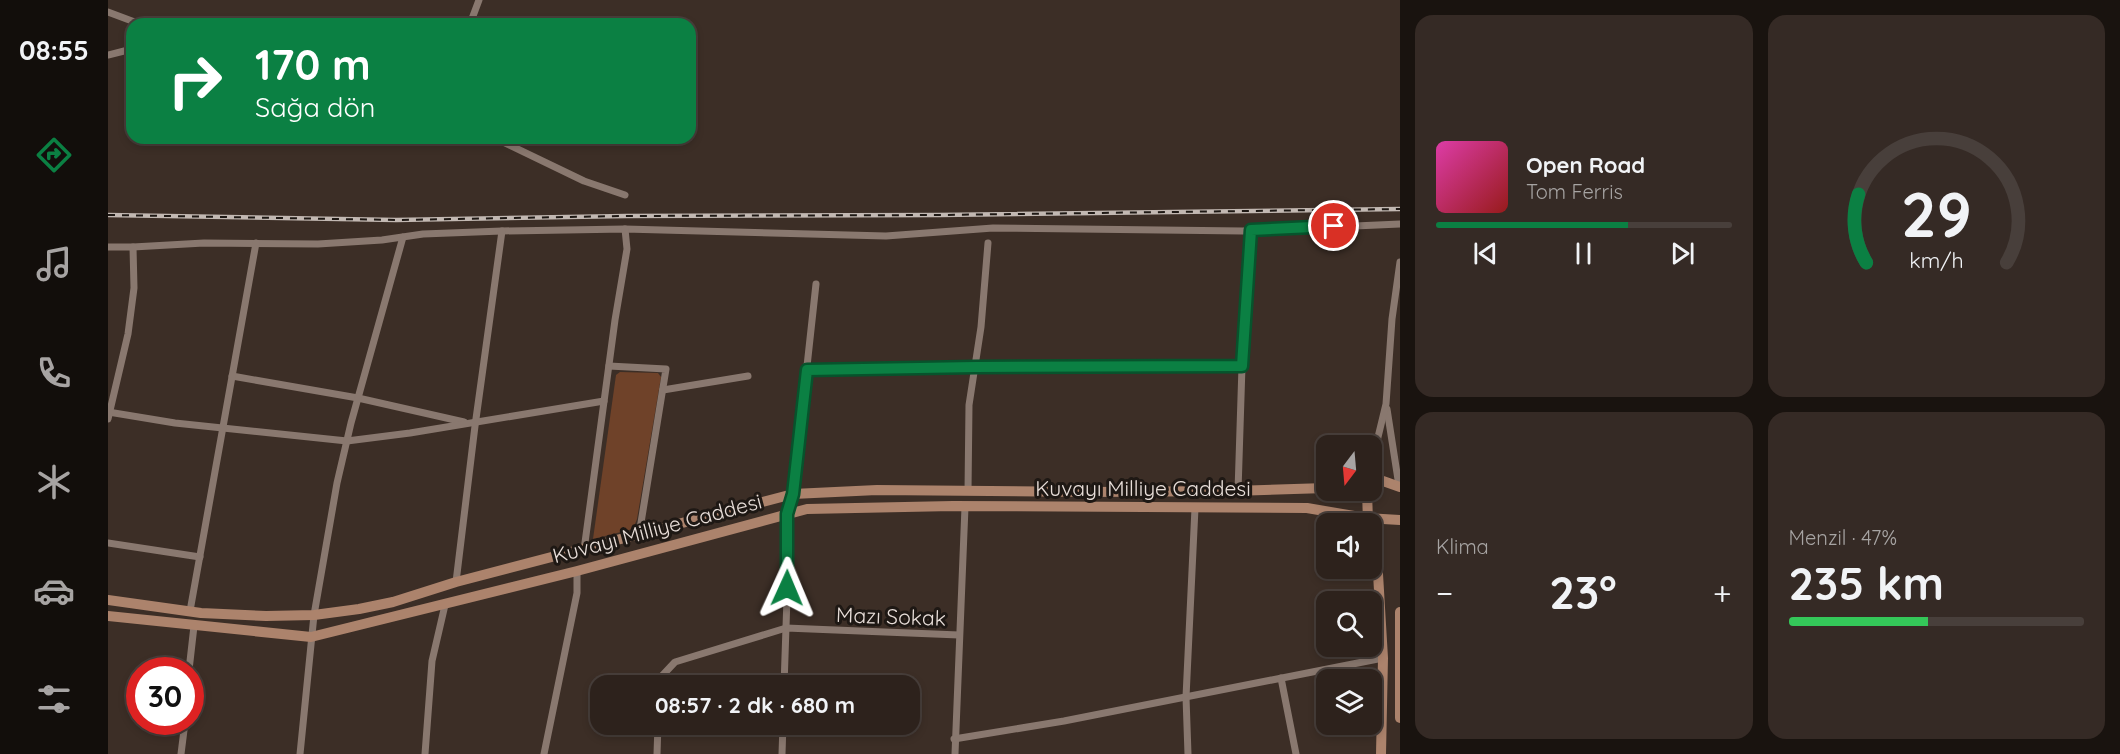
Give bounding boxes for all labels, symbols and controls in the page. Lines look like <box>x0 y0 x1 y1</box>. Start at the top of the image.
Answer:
text: 08:55 <box>19 33 89 67</box>
text: 170 m <box>255 38 371 91</box>
icon: right <box>156 42 234 120</box>
text: Sağa dön <box>255 90 375 124</box>
icon: directions <box>33 134 75 176</box>
text: Open Road <box>1526 151 1645 179</box>
text: 29 <box>1901 175 1972 253</box>
text: Tom Ferris <box>1526 179 1623 204</box>
pin <box>1308 200 1359 251</box>
icon: arrive <box>1317 209 1350 242</box>
icon: previous <box>1469 237 1502 270</box>
icon: pause <box>1567 237 1600 270</box>
icon: next <box>1666 237 1699 270</box>
icon: music <box>33 243 75 285</box>
text: km/h <box>1909 247 1963 273</box>
icon: phone <box>33 352 75 394</box>
north arrow <box>1316 435 1382 501</box>
map controls <box>1316 435 1382 735</box>
icon: climate <box>33 461 75 503</box>
street label: Kuvayı Milliye Caddesi <box>1035 475 1251 501</box>
street label: Kuvayı Milliye Caddesi <box>550 488 764 568</box>
button: sound <box>1316 513 1382 579</box>
text: Menzil · 47% <box>1789 525 1897 550</box>
text: Klima <box>1436 534 1489 559</box>
text: 235 km <box>1789 555 1944 611</box>
position arrow <box>755 556 819 620</box>
text: 23° <box>1549 564 1617 620</box>
icon: car <box>33 570 75 612</box>
text: − <box>1436 572 1453 613</box>
text: + <box>1713 572 1732 613</box>
button: search <box>1316 591 1382 657</box>
street label: Mazı Sokak <box>836 601 946 631</box>
speed limit sign: 30 <box>126 657 204 735</box>
button: layers <box>1316 669 1382 735</box>
icon: filters <box>33 678 75 720</box>
text: 08:57 · 2 dk · 680 m <box>655 691 855 719</box>

